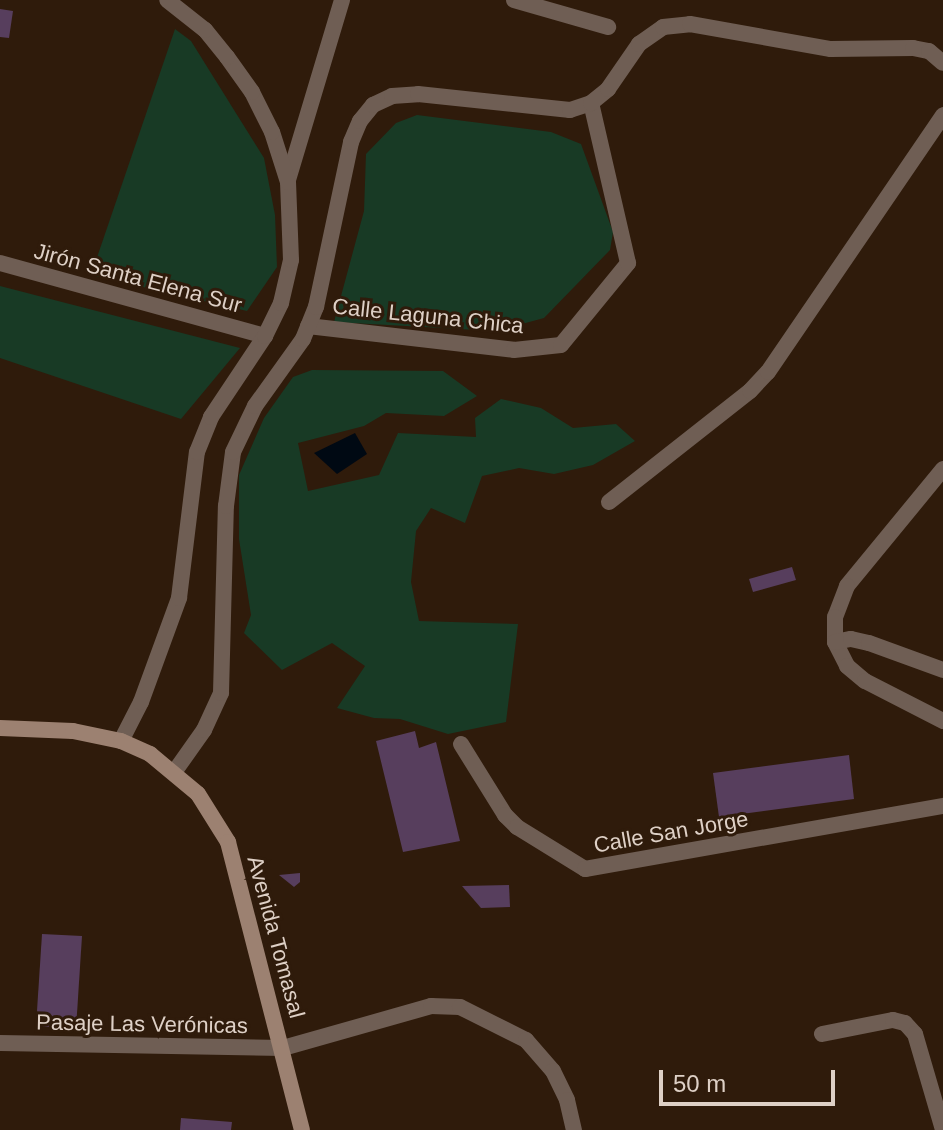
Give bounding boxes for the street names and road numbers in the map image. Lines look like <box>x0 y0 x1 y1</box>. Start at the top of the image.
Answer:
street label: Jirón Santa Elena Sur <box>31 238 245 318</box>
street label: Calle Laguna Chica <box>331 293 525 339</box>
street label: Calle San Jorge <box>592 805 750 859</box>
street label: Avenida Tomasal <box>242 853 310 1021</box>
street label: Pasaje Las Verónicas <box>36 1009 248 1039</box>

